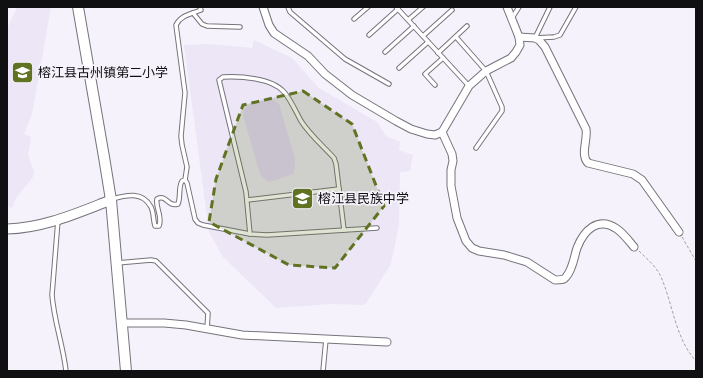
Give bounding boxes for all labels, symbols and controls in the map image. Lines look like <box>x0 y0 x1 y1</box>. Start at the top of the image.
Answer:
school or university icon: 榕江县古州镇第二小学 <box>10 59 36 85</box>
place label: 榕江县古州镇第二小学 <box>38 64 168 81</box>
school or university icon: 榕江县民族中学 <box>289 185 315 211</box>
place label: 榕江县民族中学 <box>318 190 409 207</box>

